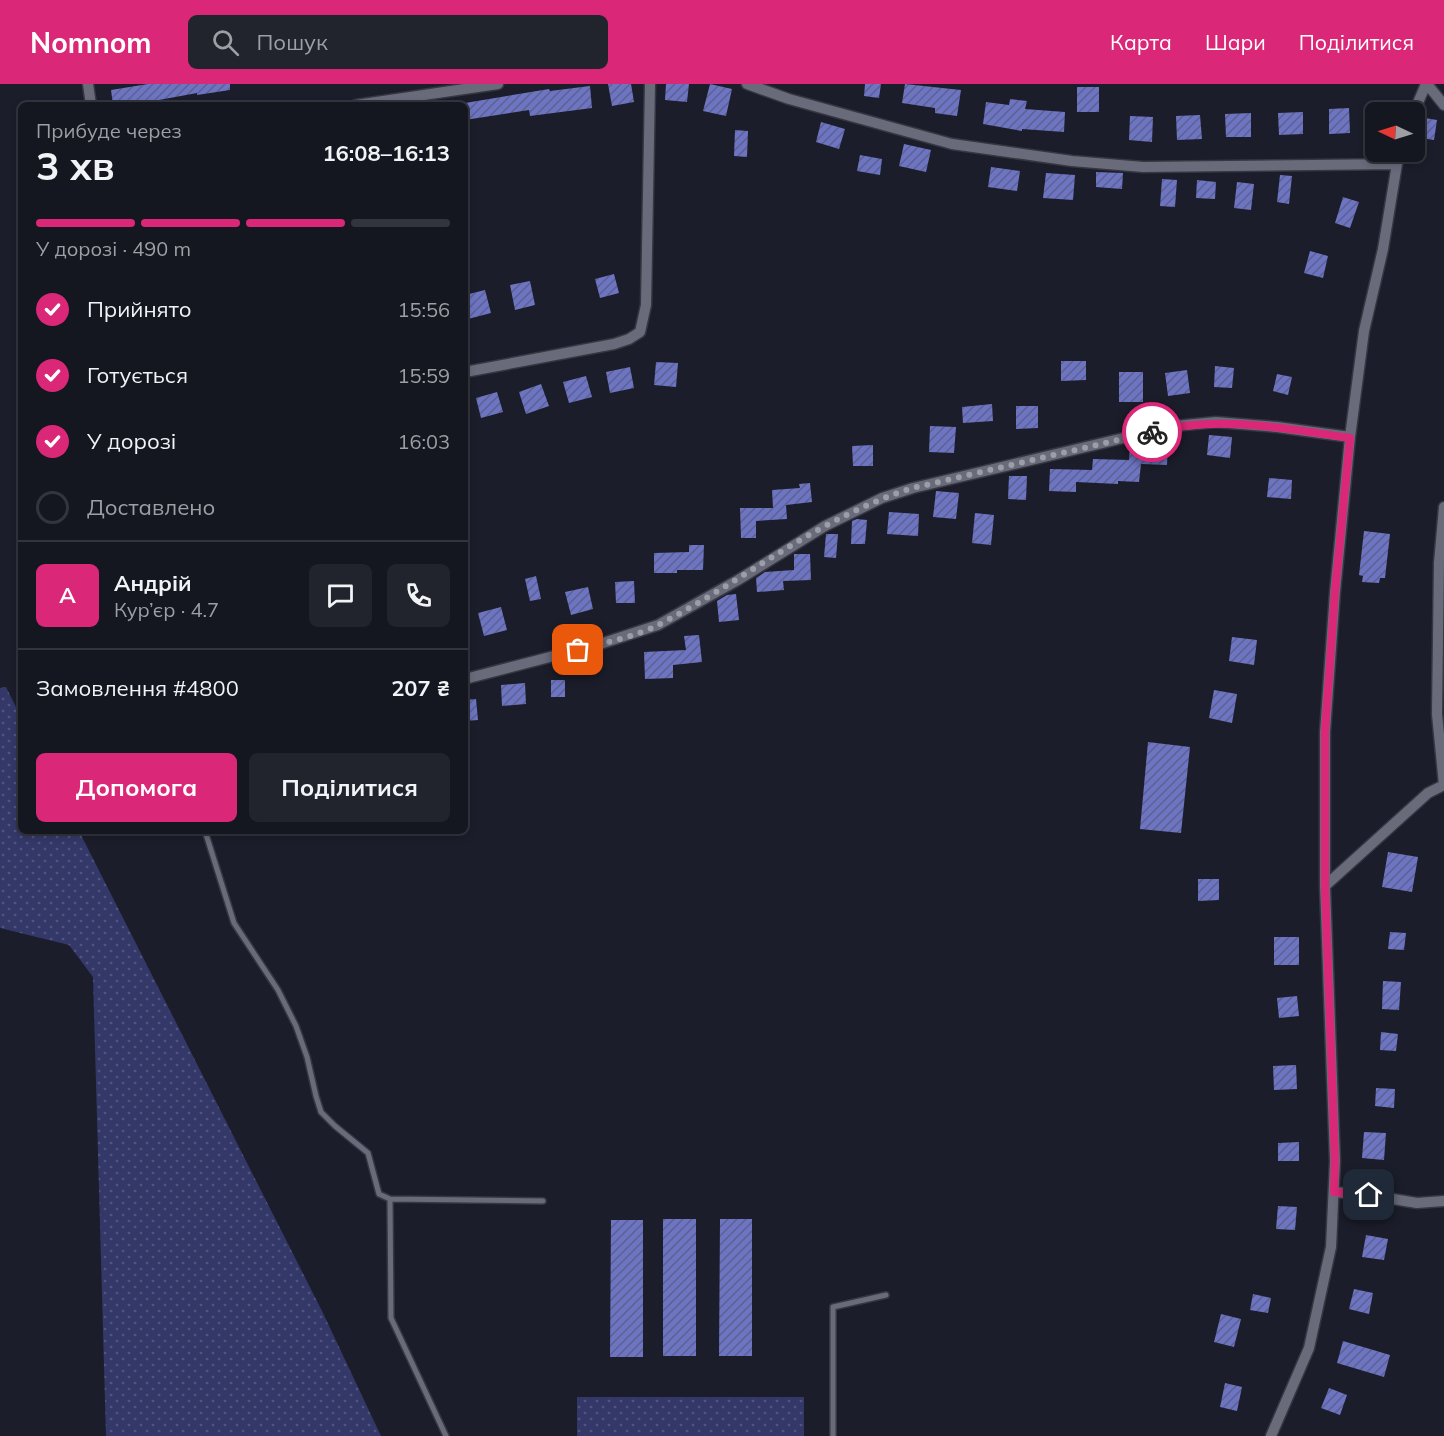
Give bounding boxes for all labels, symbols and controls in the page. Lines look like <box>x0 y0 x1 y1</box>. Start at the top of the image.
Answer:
search box <box>188 15 608 69</box>
text: Nomnom <box>30 25 152 60</box>
icon: search <box>209 26 242 59</box>
text: Пошук <box>257 28 328 56</box>
text: Карта <box>1110 29 1172 55</box>
text: Шари <box>1205 29 1266 55</box>
text: Поділитися <box>1299 29 1414 55</box>
north arrow <box>1365 102 1425 162</box>
map controls <box>1365 102 1425 162</box>
text: Прибуде через <box>36 118 182 143</box>
text: 16:08–16:13 <box>322 139 450 167</box>
text: 3 хв <box>36 141 115 190</box>
text: У дорозі · 490 m <box>36 236 191 261</box>
icon: check <box>36 293 69 326</box>
text: Прийнято <box>87 295 191 323</box>
text: 15:56 <box>397 297 450 322</box>
icon: check <box>36 359 69 392</box>
text: Готується <box>87 361 188 389</box>
text: 15:59 <box>397 363 450 388</box>
courier <box>1122 402 1182 462</box>
icon: bike <box>1136 416 1169 449</box>
icon: check <box>36 425 69 458</box>
text: У дорозі <box>87 427 176 455</box>
text: 16:03 <box>397 429 450 454</box>
text: Доставлено <box>87 493 215 521</box>
button: chat <box>309 564 372 627</box>
button: phone <box>387 564 450 627</box>
text: Андрій <box>114 569 192 597</box>
text: А <box>59 581 76 609</box>
text: Кур’єр · 4.7 <box>114 597 219 622</box>
pin <box>552 624 603 675</box>
icon: bag <box>561 633 594 666</box>
text: Замовлення #4800 <box>36 674 239 702</box>
text: 207 ₴ <box>391 674 450 702</box>
button: Допомога <box>36 753 237 822</box>
button: Поділитися <box>249 753 450 822</box>
pin <box>1343 1169 1394 1220</box>
icon: home <box>1352 1178 1385 1211</box>

